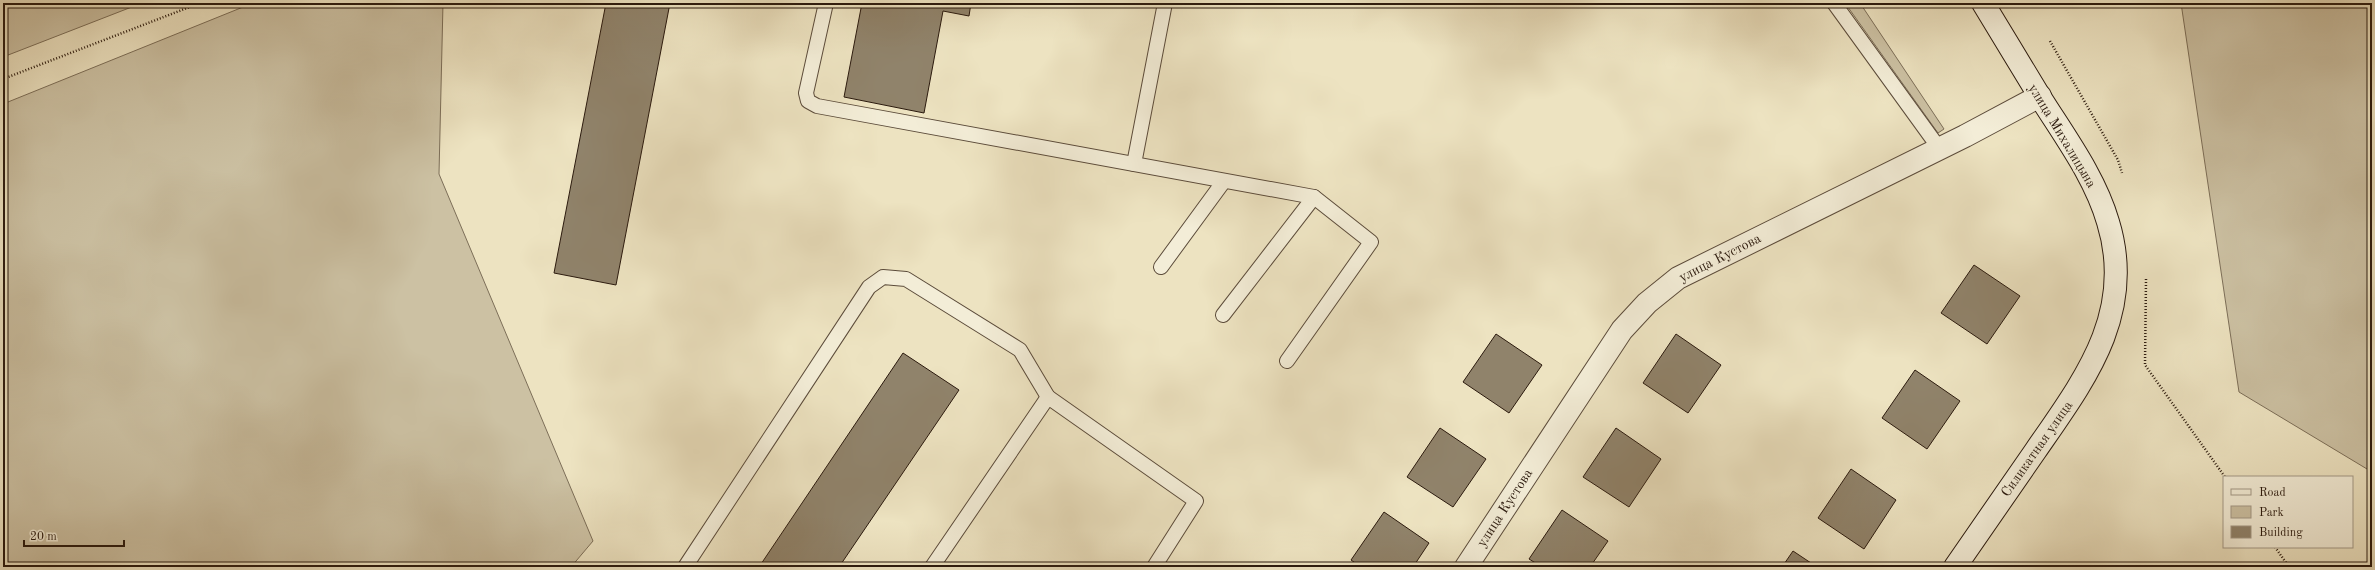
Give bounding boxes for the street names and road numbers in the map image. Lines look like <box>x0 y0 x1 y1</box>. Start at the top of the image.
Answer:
street label: улица Михалицына <box>2025 82 2099 190</box>
street label: улица Кустова <box>1677 231 1763 285</box>
street label: Силикатная улица <box>1999 398 2075 500</box>
street label: улица Кустова <box>1475 466 1535 550</box>

